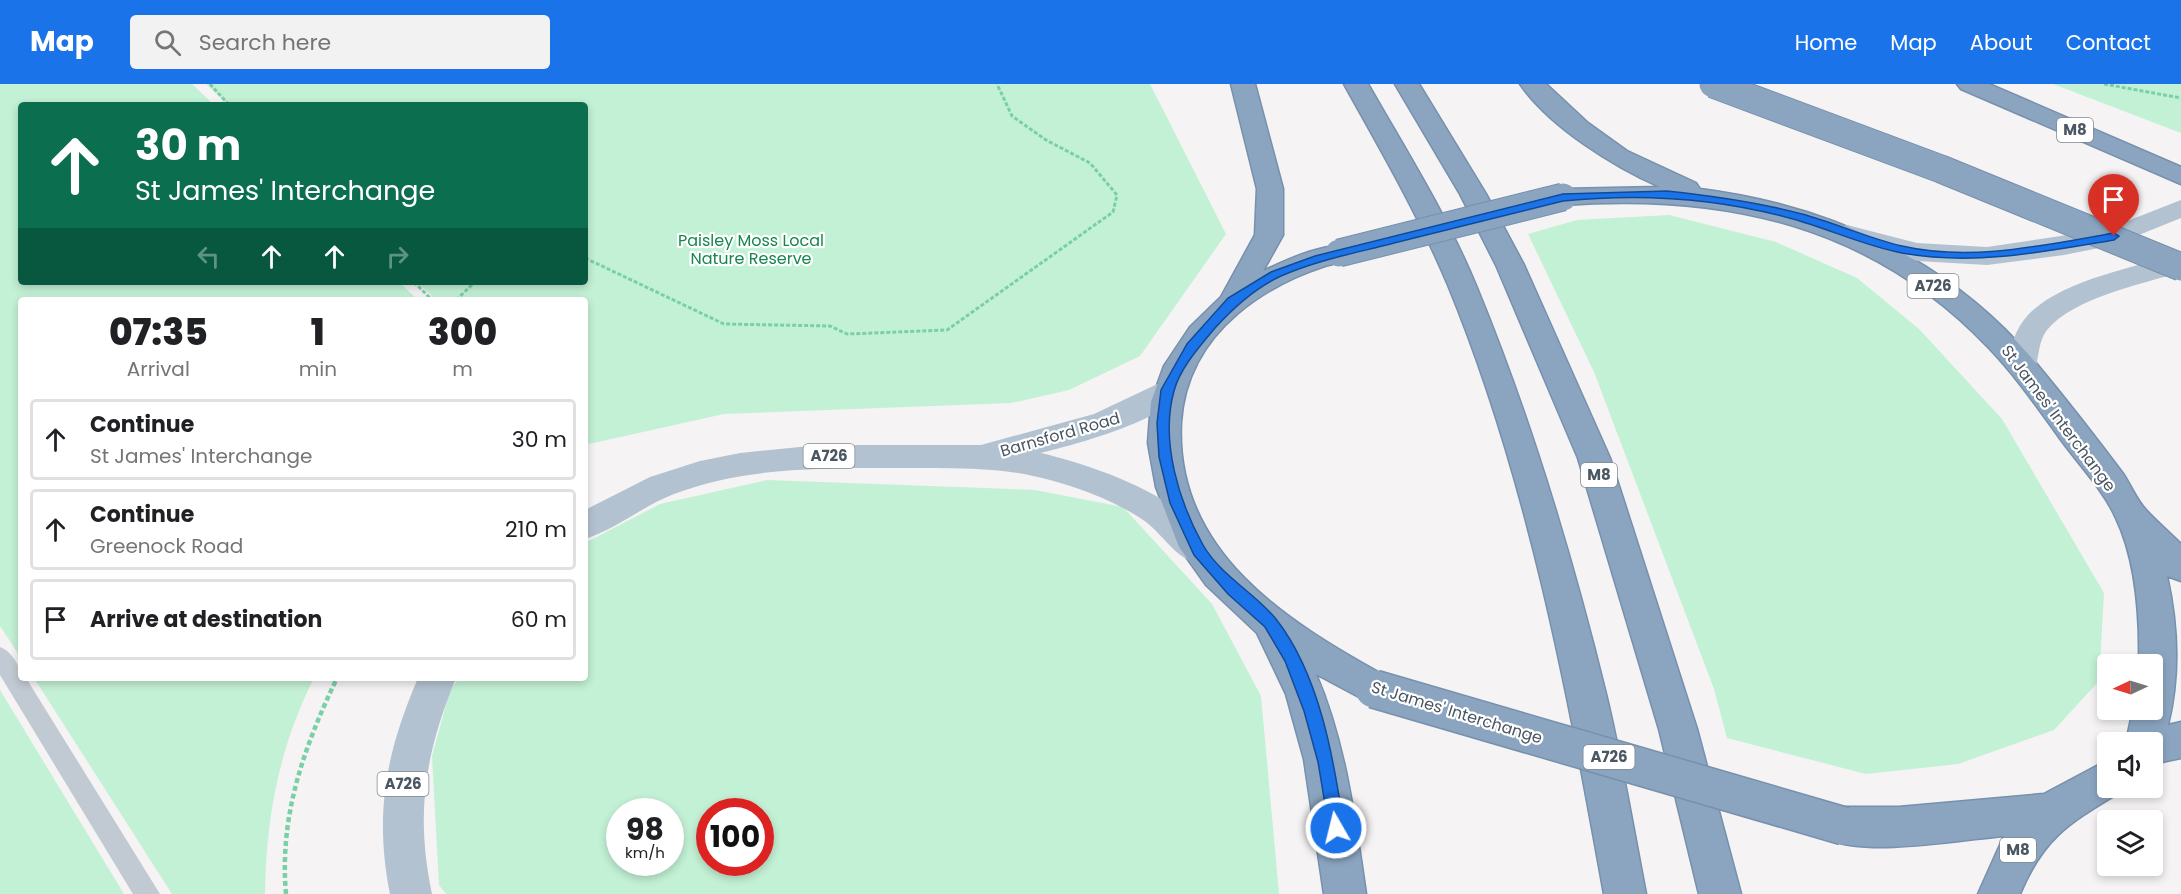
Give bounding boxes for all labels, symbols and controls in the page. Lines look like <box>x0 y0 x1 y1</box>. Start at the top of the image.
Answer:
search box <box>130 15 550 69</box>
text: Map <box>30 22 94 61</box>
icon: search <box>151 26 184 59</box>
text: Search here <box>199 27 331 58</box>
text: Home <box>1795 28 1857 57</box>
text: Map <box>1890 28 1937 57</box>
text: About <box>1970 28 2033 57</box>
text: Contact <box>2066 28 2151 57</box>
text: 30 m <box>135 116 241 175</box>
road number: M8 <box>2057 118 2093 142</box>
icon: ahead <box>36 126 114 204</box>
text: St James' Interchange <box>135 172 435 209</box>
pin <box>2088 174 2139 236</box>
icon: arrive <box>2097 183 2130 216</box>
park label: Paisley Moss Local Nature Reserve <box>678 229 824 270</box>
icon: left <box>192 240 225 273</box>
icon: ahead <box>255 240 288 273</box>
icon: ahead <box>318 240 351 273</box>
icon: right <box>381 240 414 273</box>
road number: A726 <box>1908 274 1958 298</box>
text: 07:35 <box>109 307 208 358</box>
text: 1 <box>311 307 325 358</box>
text: 300 <box>428 307 497 358</box>
street label: St James' Interchange <box>1996 340 2121 496</box>
text: Arrival <box>127 355 190 383</box>
text: min <box>299 355 337 383</box>
text: m <box>452 355 473 383</box>
street label: Barnsford Road <box>998 406 1123 463</box>
text: Continue <box>90 409 194 440</box>
icon: ahead <box>39 423 72 456</box>
text: 30 m <box>512 424 567 455</box>
text: St James' Interchange <box>90 442 312 470</box>
road number: A726 <box>804 444 854 468</box>
road number: M8 <box>1581 463 1617 487</box>
text: Continue <box>90 499 194 530</box>
icon: ahead <box>39 513 72 546</box>
text: 210 m <box>505 514 567 545</box>
text: Greenock Road <box>90 532 243 560</box>
icon: arrive <box>39 603 72 636</box>
text: Arrive at destination <box>90 604 322 635</box>
text: 60 m <box>511 604 567 635</box>
north arrow <box>2097 654 2163 720</box>
map controls <box>2097 654 2163 876</box>
street label: St James' Interchange <box>1368 675 1545 750</box>
button: sound <box>2097 732 2163 798</box>
road number: A726 <box>1584 745 1634 769</box>
road number: A726 <box>378 772 428 796</box>
position arrow <box>1304 796 1368 860</box>
speed limit sign: 100 <box>696 798 774 876</box>
text: 98 <box>626 808 664 851</box>
button: layers <box>2097 810 2163 876</box>
road number: M8 <box>2000 838 2036 862</box>
text: km/h <box>625 842 665 863</box>

